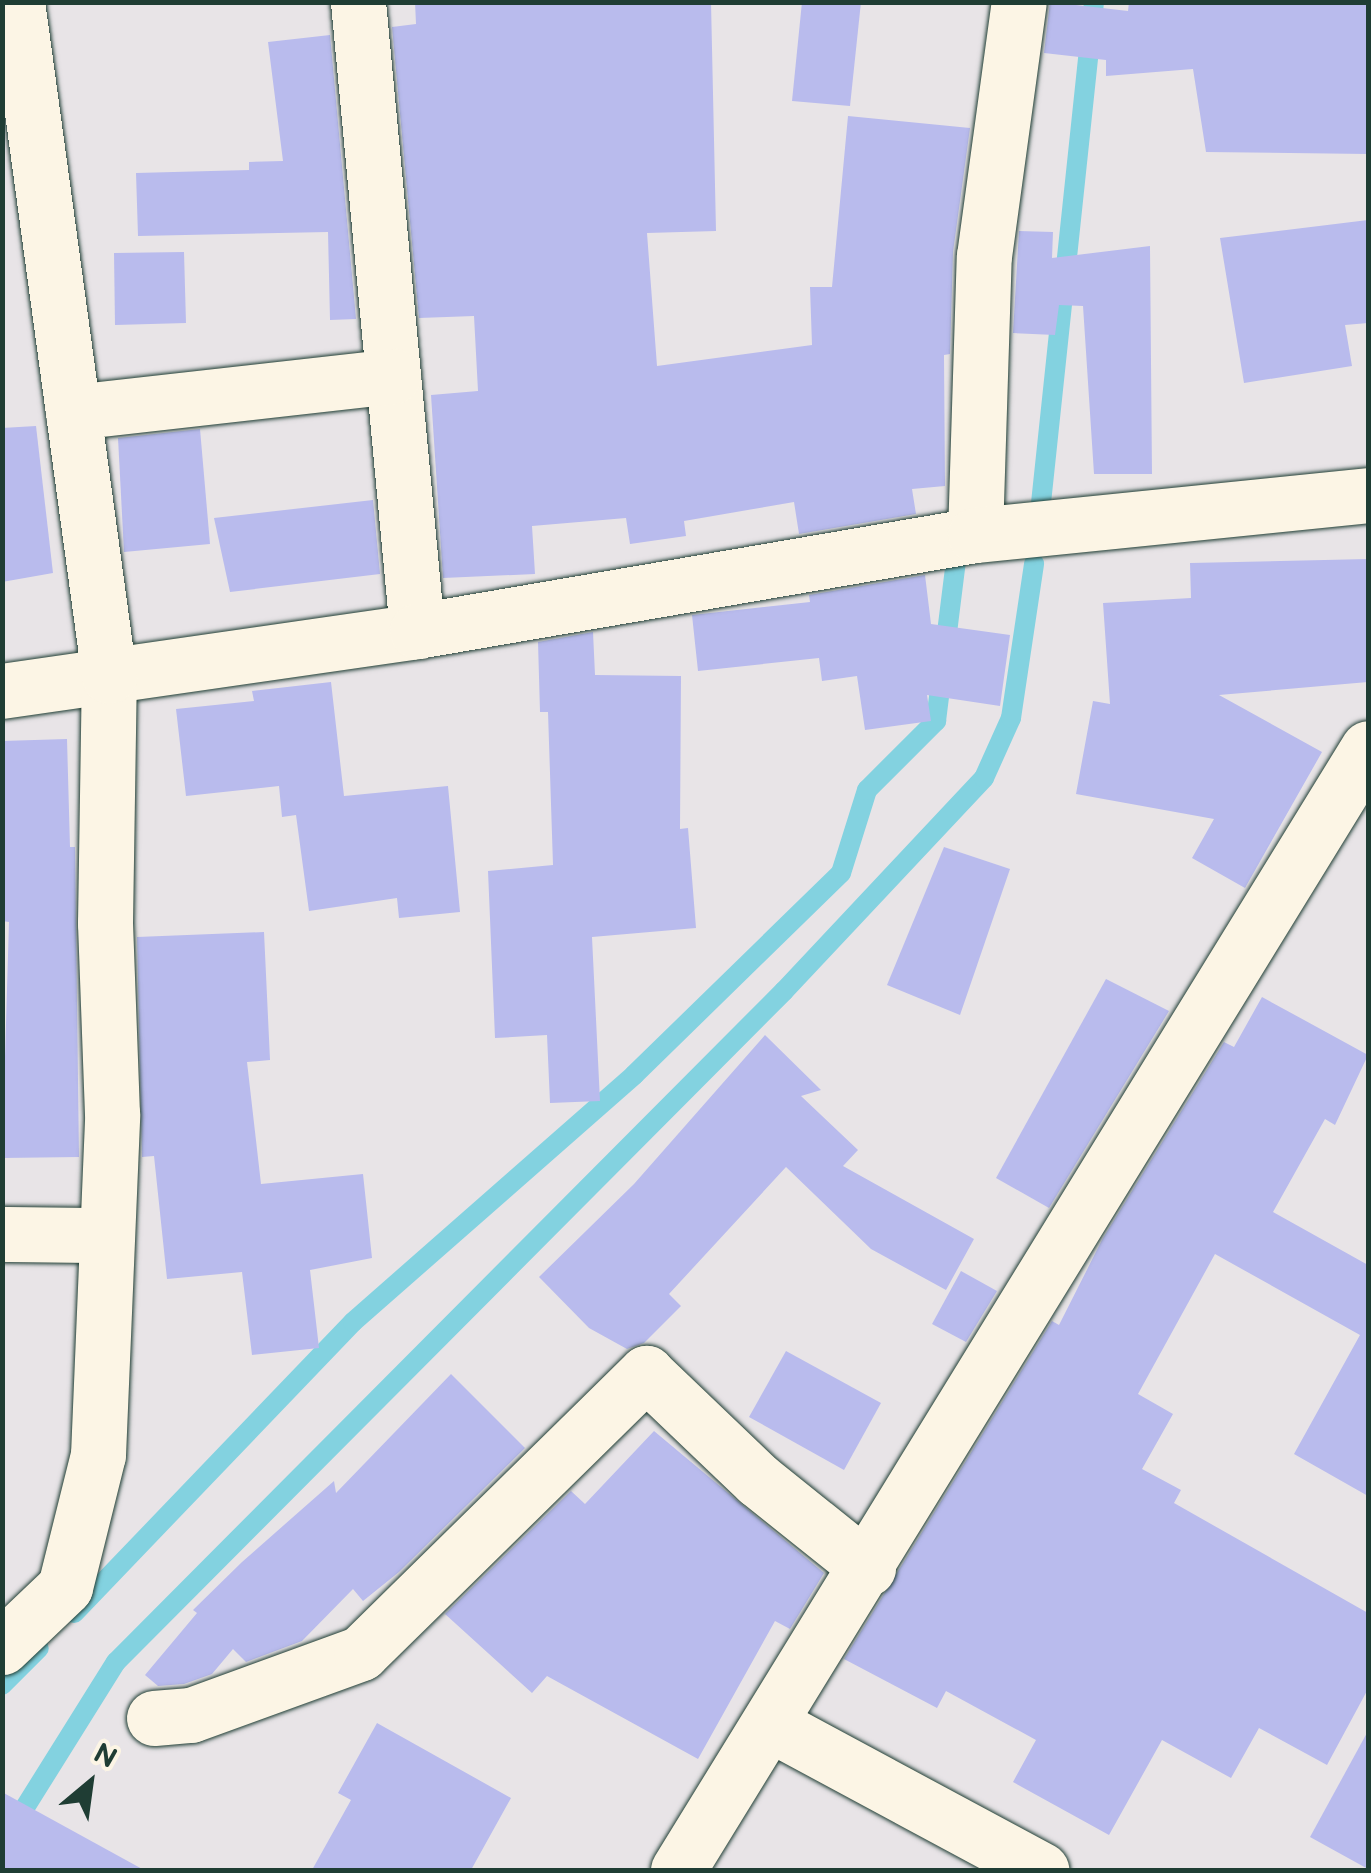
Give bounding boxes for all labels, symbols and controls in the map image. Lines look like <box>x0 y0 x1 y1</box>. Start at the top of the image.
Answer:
north arrow <box>40 1733 140 1833</box>
text: N <box>88 1737 122 1776</box>

